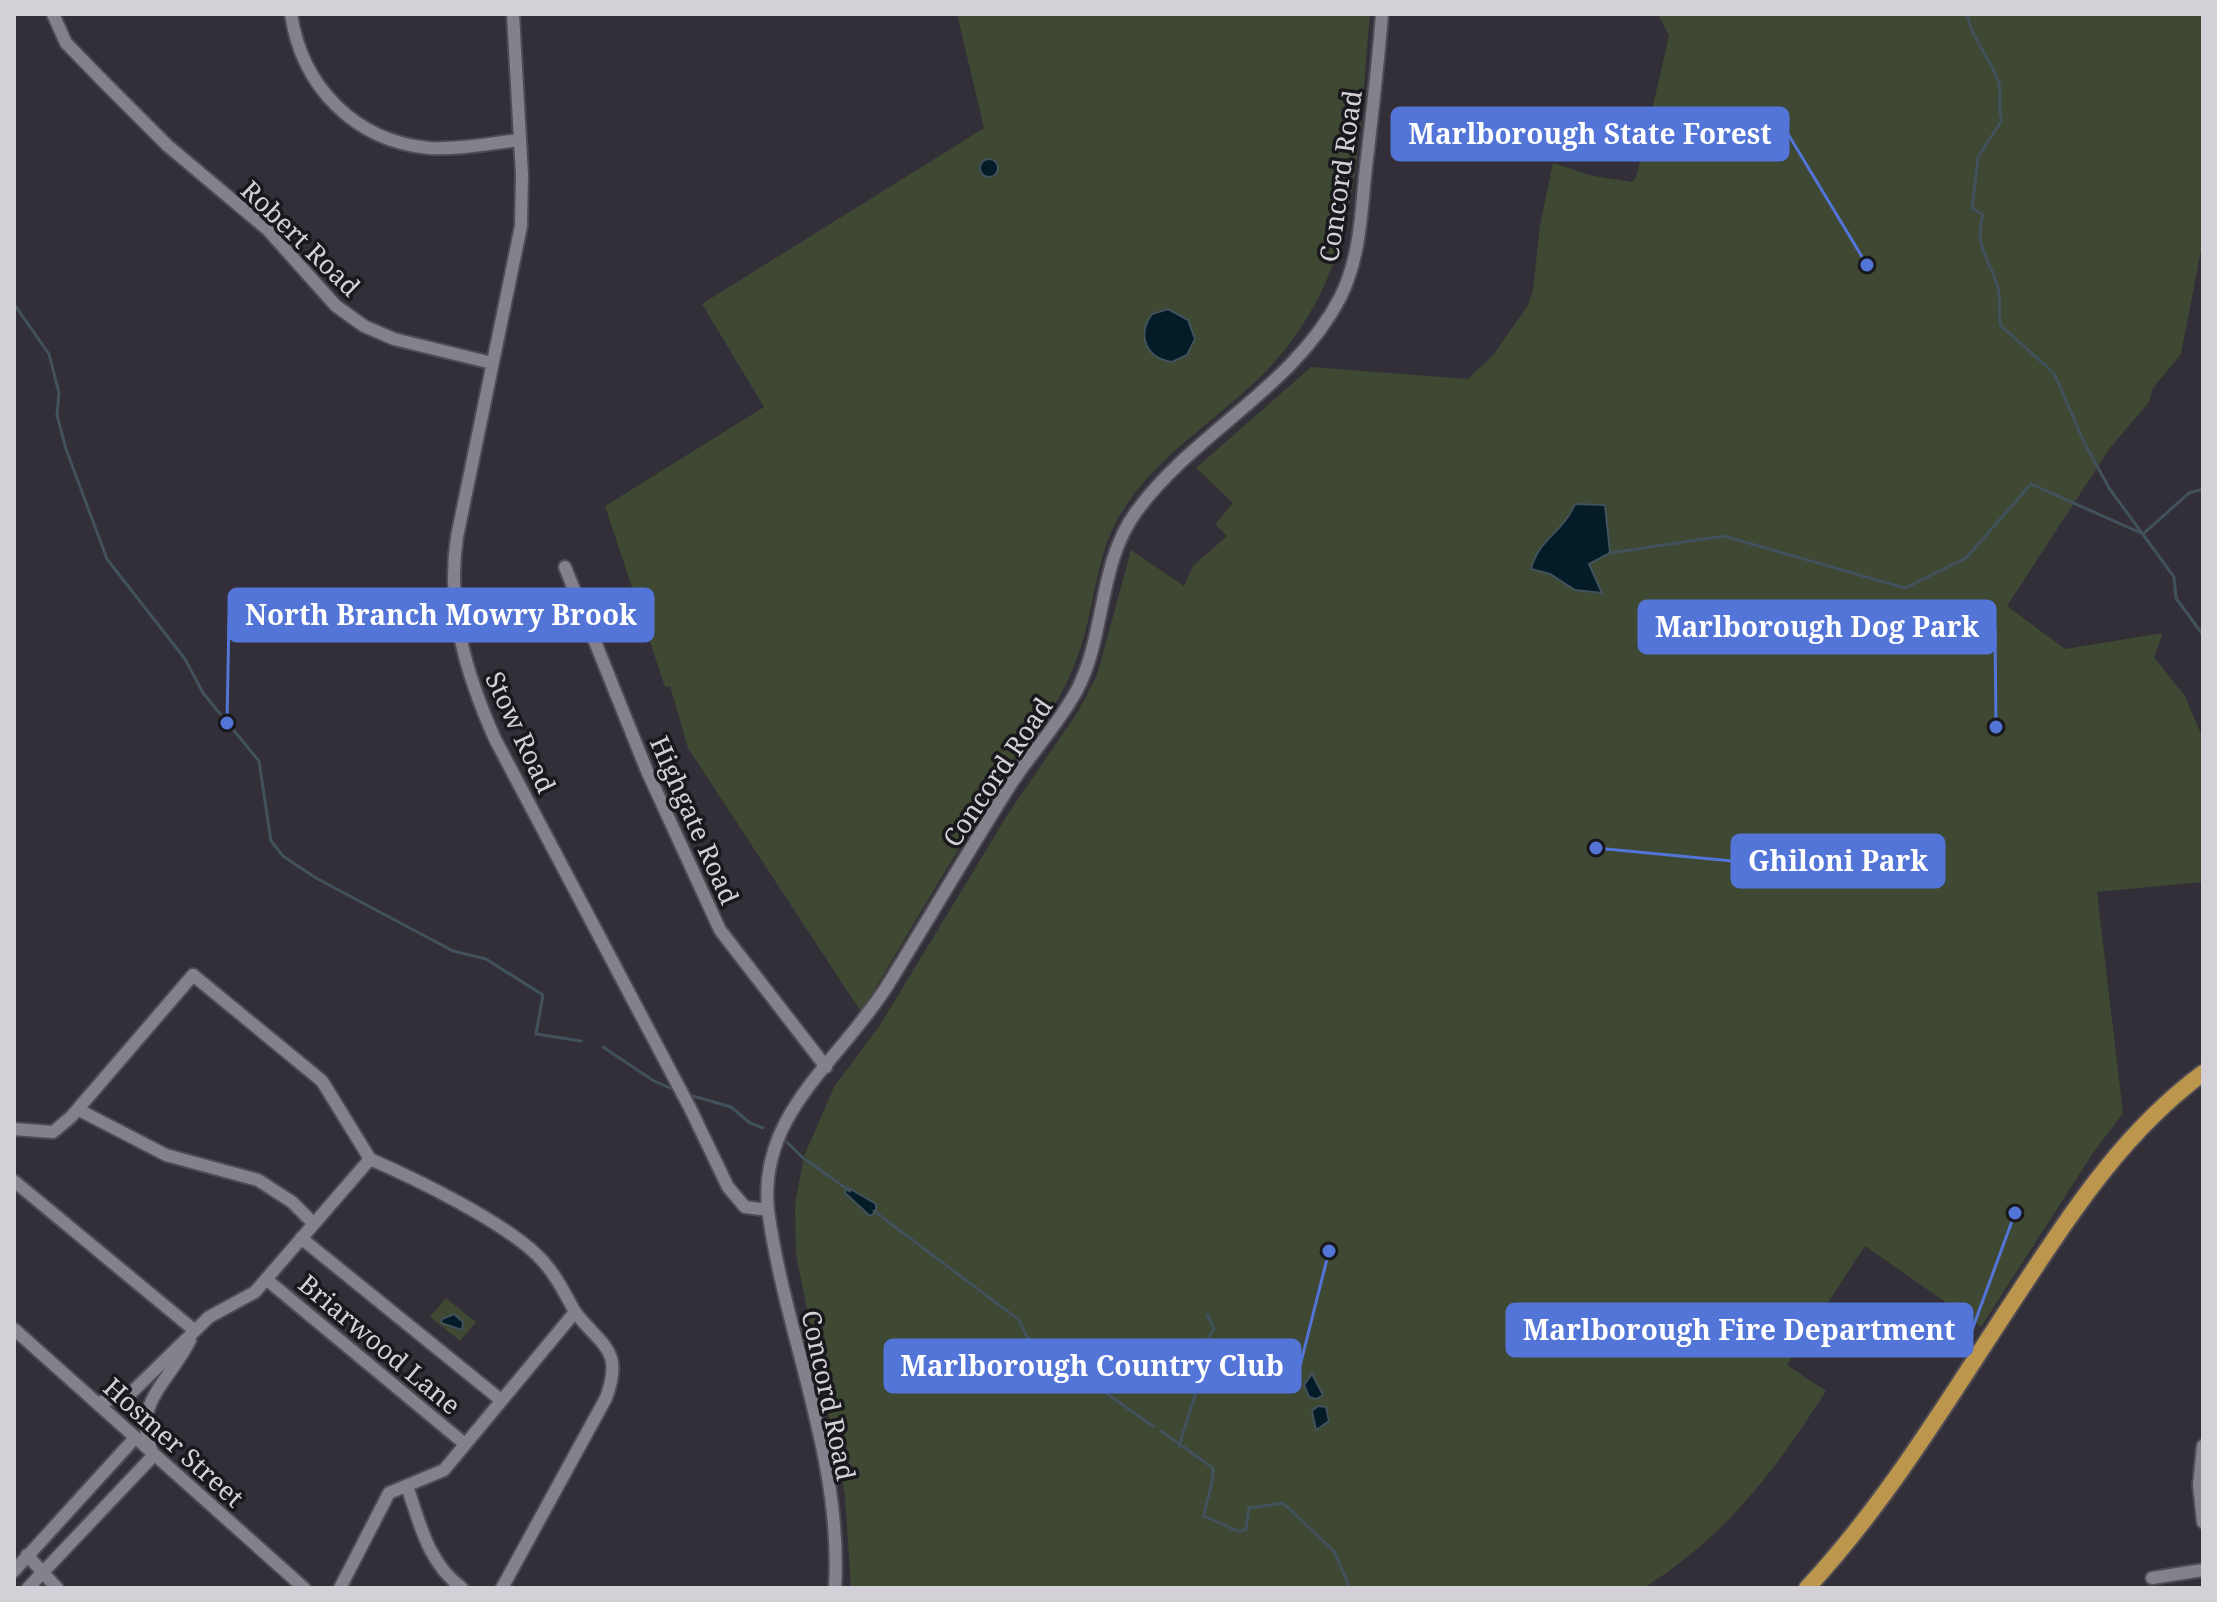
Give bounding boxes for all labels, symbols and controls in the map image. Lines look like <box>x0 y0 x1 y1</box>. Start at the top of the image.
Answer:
street label: Concord Road <box>1310 88 1370 264</box>
callout: Marlborough State Forest <box>1392 108 1788 160</box>
text: Marlborough State Forest <box>1408 114 1772 152</box>
street label: Robert Road <box>234 172 368 304</box>
callout: North Branch Mowry Brook <box>229 589 653 641</box>
text: North Branch Mowry Brook <box>245 595 637 633</box>
callout: Marlborough Dog Park <box>1639 601 1995 653</box>
text: Marlborough Dog Park <box>1655 607 1979 645</box>
street label: Stow Road <box>477 665 565 799</box>
street label: Concord Road <box>934 690 1060 854</box>
street label: Highgate Road <box>642 730 748 910</box>
callout: Ghiloni Park <box>1732 835 1944 887</box>
text: Ghiloni Park <box>1748 841 1928 879</box>
street label: Briarwood Lane <box>291 1266 469 1422</box>
callout: Marlborough Fire Department <box>1507 1304 1972 1356</box>
street label: Concord Road <box>793 1307 865 1483</box>
text: Marlborough Fire Department <box>1523 1310 1955 1348</box>
callout: Marlborough Country Club <box>885 1340 1300 1392</box>
text: Marlborough Country Club <box>900 1346 1284 1384</box>
street label: Hosmer Street <box>96 1369 252 1515</box>

